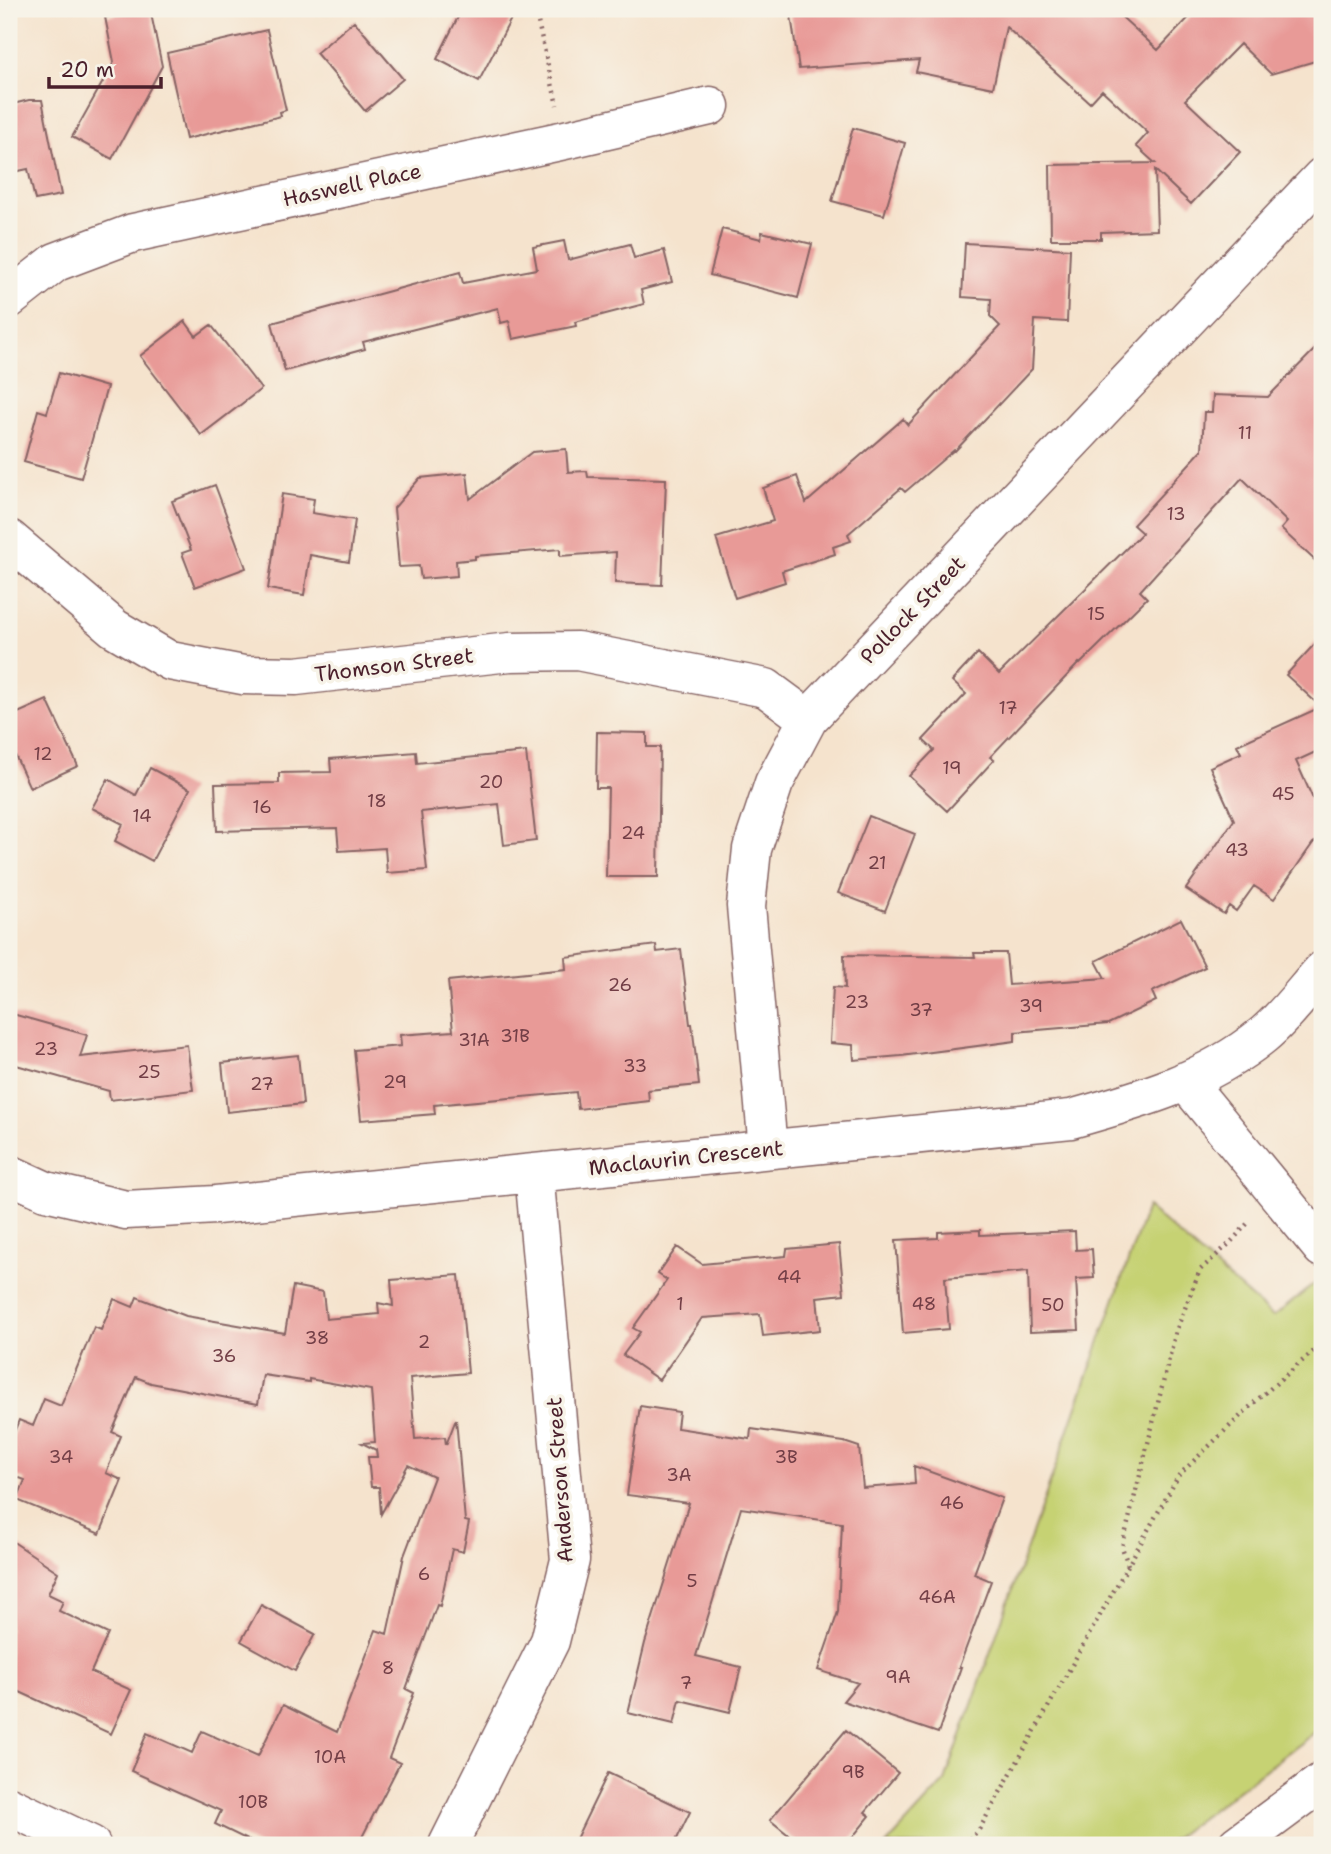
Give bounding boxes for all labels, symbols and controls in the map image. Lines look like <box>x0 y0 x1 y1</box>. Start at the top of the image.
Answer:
scale bar <box>49 46 161 90</box>
text: 20 m <box>60 56 114 84</box>
street label: Haswell Place <box>280 157 424 213</box>
house number: 11 <box>1238 421 1252 445</box>
house number: 13 <box>1166 502 1186 526</box>
street label: Pollock Street <box>854 550 972 670</box>
house number: 15 <box>1087 602 1105 626</box>
street label: Thomson Street <box>313 641 475 689</box>
house number: 17 <box>998 696 1018 720</box>
house number: 12 <box>33 742 53 766</box>
house number: 19 <box>942 756 962 780</box>
house number: 20 <box>479 770 503 794</box>
house number: 45 <box>1271 782 1295 806</box>
house number: 18 <box>367 789 387 813</box>
house number: 16 <box>252 795 272 819</box>
house number: 14 <box>132 804 152 828</box>
house number: 24 <box>621 821 645 845</box>
house number: 43 <box>1225 838 1249 862</box>
house number: 21 <box>867 851 887 875</box>
house number: 26 <box>608 973 632 997</box>
house number: 23 <box>845 990 869 1014</box>
house number: 39 <box>1019 994 1043 1018</box>
house number: 37 <box>909 998 933 1022</box>
house number: 31B <box>500 1024 530 1048</box>
house number: 31A <box>458 1028 490 1052</box>
house number: 23 <box>34 1037 58 1061</box>
house number: 33 <box>623 1054 647 1078</box>
house number: 25 <box>137 1060 161 1084</box>
house number: 29 <box>383 1070 407 1094</box>
house number: 27 <box>250 1072 274 1096</box>
street label: Maclaurin Crescent <box>587 1134 785 1182</box>
house number: 44 <box>777 1265 801 1289</box>
house number: 1 <box>676 1292 684 1316</box>
house number: 48 <box>912 1292 936 1316</box>
house number: 50 <box>1041 1293 1065 1317</box>
house number: 38 <box>305 1326 329 1350</box>
house number: 2 <box>418 1330 430 1354</box>
house number: 36 <box>212 1344 236 1368</box>
street label: Anderson Street <box>540 1396 580 1564</box>
house number: 34 <box>49 1445 73 1469</box>
house number: 3B <box>774 1445 798 1469</box>
house number: 3A <box>666 1463 692 1487</box>
house number: 46 <box>940 1491 964 1515</box>
house number: 6 <box>418 1562 430 1586</box>
house number: 5 <box>686 1569 698 1593</box>
house number: 46A <box>918 1585 956 1609</box>
house number: 8 <box>382 1656 394 1680</box>
house number: 9A <box>885 1665 911 1689</box>
house number: 7 <box>680 1671 692 1695</box>
house number: 10A <box>314 1745 346 1769</box>
house number: 9B <box>841 1760 865 1784</box>
house number: 10B <box>238 1790 268 1814</box>

